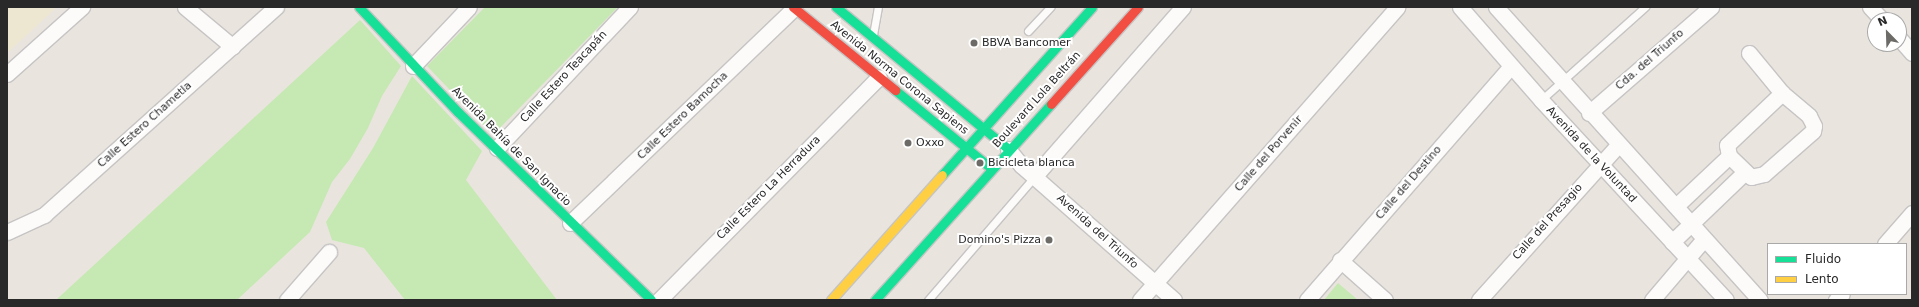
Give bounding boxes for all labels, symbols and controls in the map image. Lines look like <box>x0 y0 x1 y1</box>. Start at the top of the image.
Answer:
north arrow <box>1867 12 1907 52</box>
text: N <box>1876 14 1889 29</box>
street label: Avenida Norma Corona Sapiens <box>827 18 971 138</box>
street label: Cda. del Triunfo <box>1613 27 1687 93</box>
street label: Calle Estero Teacapán <box>518 28 610 126</box>
place label: BBVA Bancomer <box>982 36 1071 50</box>
marker: BBVA Bancomer <box>969 38 979 48</box>
street label: Boulevard Lola Beltrán <box>990 49 1084 151</box>
street label: Calle Estero Bamocha <box>635 69 731 163</box>
street label: Calle Estero Chametla <box>95 79 195 171</box>
street label: Avenida Bahía de San Ignacio <box>449 85 573 209</box>
street label: Avenida de la Voluntad <box>1543 104 1639 206</box>
street label: Calle del Porvenir <box>1232 113 1306 195</box>
street label: Calle Estero La Herradura <box>714 133 824 243</box>
place label: Oxxo <box>916 136 944 150</box>
marker: Oxxo <box>903 138 913 148</box>
street label: Calle del Destino <box>1373 144 1445 222</box>
place label: Bicicleta blanca <box>988 156 1075 170</box>
marker: Bicicleta blanca <box>975 158 985 168</box>
street label: Calle del Presagio <box>1510 181 1586 263</box>
street label: Avenida del Triunfo <box>1054 192 1140 272</box>
place label: Domino's Pizza <box>958 233 1041 247</box>
marker: Domino's Pizza <box>1044 235 1054 245</box>
legend <box>1767 243 1907 295</box>
text: Fluido <box>1805 252 1841 266</box>
text: Lento <box>1805 272 1839 286</box>

